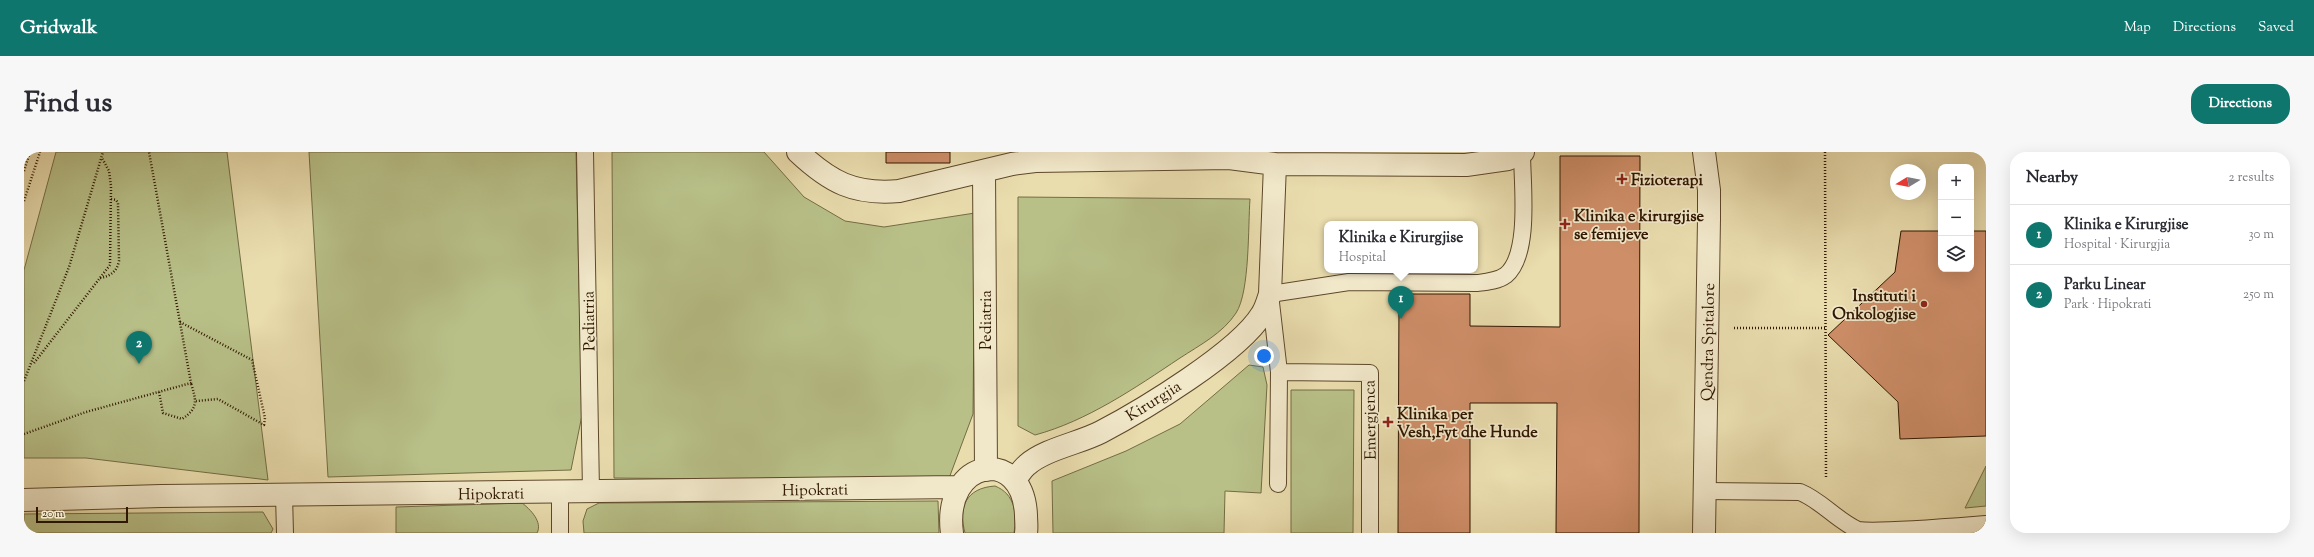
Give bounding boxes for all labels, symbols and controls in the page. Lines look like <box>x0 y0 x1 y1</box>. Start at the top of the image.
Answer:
text: Gridwalk <box>20 15 97 42</box>
text: Map <box>2124 18 2151 38</box>
text: Directions <box>2173 18 2236 38</box>
text: Saved <box>2258 18 2294 38</box>
text: Find us <box>24 84 112 124</box>
button: Directions <box>2191 84 2290 124</box>
north arrow <box>1890 164 1926 200</box>
map controls <box>1938 164 1974 272</box>
button: + <box>1938 164 1974 200</box>
text: Nearby <box>2026 166 2078 190</box>
text: 2 results <box>2229 169 2274 187</box>
place label: Fizioterapi <box>1631 170 1703 193</box>
marker: Fizioterapi <box>1616 173 1628 185</box>
button: − <box>1938 200 1974 236</box>
place label: Klinika e kirurgjise se femijeve <box>1574 206 1704 247</box>
text: Klinika e Kirurgjise <box>2064 215 2189 236</box>
marker: Klinika e kirurgjise se femijeve <box>1559 218 1571 230</box>
popup <box>1324 221 1478 273</box>
text: 1 <box>2037 226 2041 244</box>
text: 30 m <box>2248 226 2274 244</box>
text: Klinika e Kirurgjise <box>1339 228 1463 249</box>
button: layers <box>1938 236 1974 272</box>
text: Hospital · Kirurgjia <box>2064 236 2170 254</box>
text: Hospital <box>1339 249 1386 267</box>
text: Parku Linear <box>2064 275 2146 296</box>
street label: Qendra Spitalore <box>1697 283 1722 401</box>
pin: 1 <box>1388 286 1414 319</box>
place label: Instituti i Onkologjise <box>1832 286 1917 327</box>
text: 2 <box>2036 286 2042 304</box>
text: 250 m <box>2243 286 2274 304</box>
street label: Pediatria <box>976 289 999 350</box>
street label: Pediatria <box>578 290 603 351</box>
text: Park · Hipokrati <box>2064 296 2152 314</box>
marker: Instituti i Onkologjise <box>1919 299 1929 309</box>
pin: 2 <box>126 331 152 364</box>
your location <box>1254 346 1274 366</box>
street label: Kirurgjia <box>1122 376 1187 428</box>
street label: Emergjenca <box>1359 379 1384 460</box>
place label: Klinika per Vesh,Fyt dhe Hunde <box>1397 404 1538 445</box>
marker: Klinika per Vesh,Fyt dhe Hunde <box>1382 416 1394 428</box>
street label: Hipokrati <box>782 479 849 504</box>
street label: Hipokrati <box>458 483 525 508</box>
scale bar <box>36 505 128 524</box>
text: 20 m <box>42 506 64 522</box>

